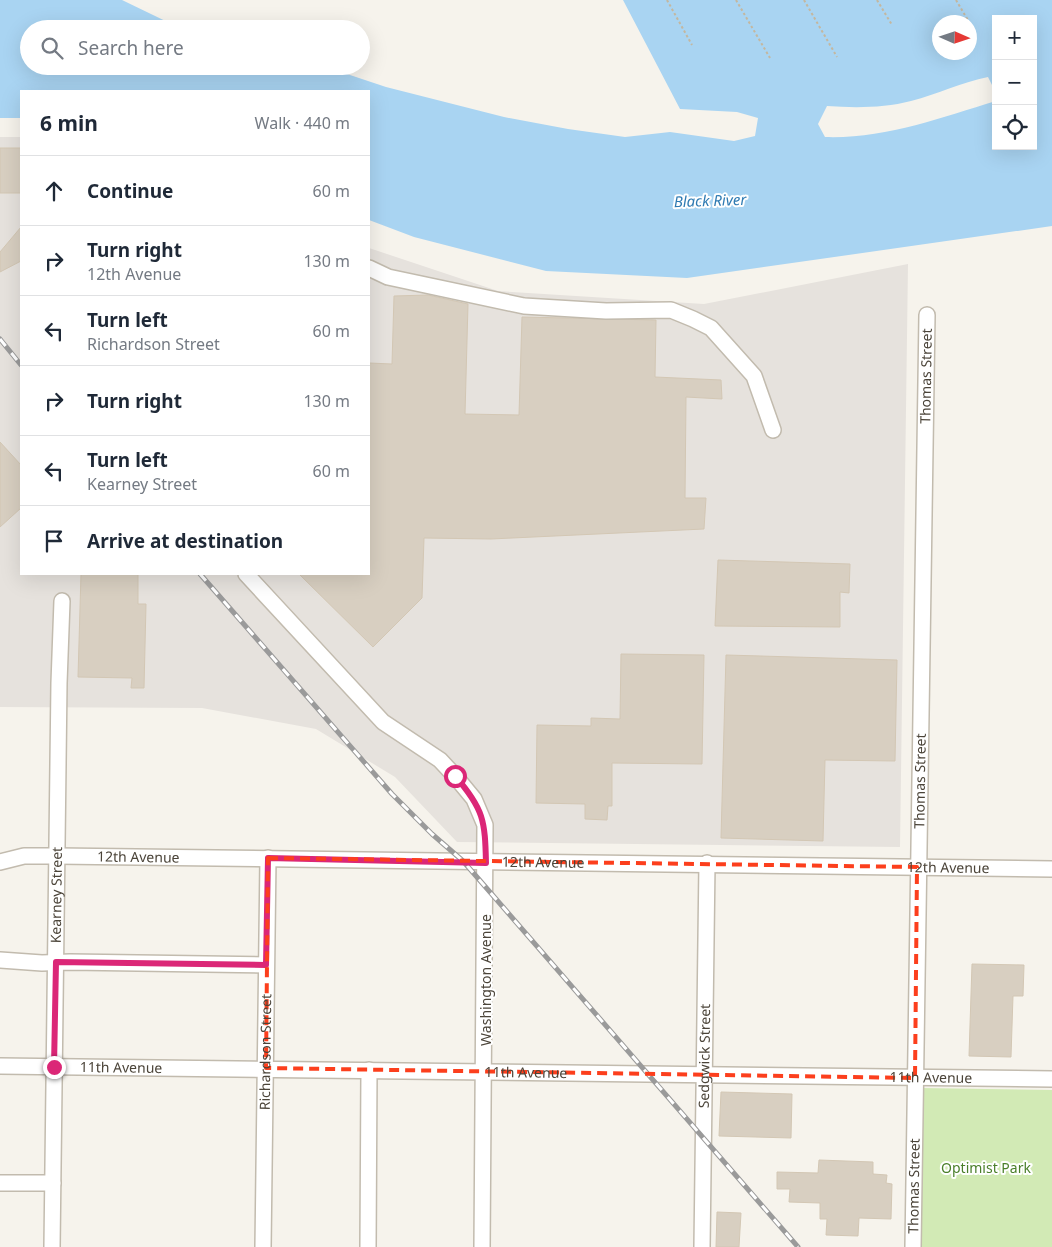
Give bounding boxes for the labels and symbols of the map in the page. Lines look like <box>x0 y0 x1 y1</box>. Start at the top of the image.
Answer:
north arrow <box>932 15 977 60</box>
water label: Black River <box>673 189 748 211</box>
street label: Thomas Street <box>915 328 936 424</box>
street label: Thomas Street <box>909 733 930 829</box>
route start <box>444 765 467 788</box>
street label: Kearney Street <box>46 847 66 943</box>
street label: 12th Avenue <box>97 847 180 867</box>
street label: 12th Avenue <box>502 852 585 872</box>
street label: 12th Avenue <box>907 857 990 877</box>
street label: Washington Avenue <box>476 914 495 1046</box>
street label: Richardson Street <box>255 994 275 1110</box>
street label: Sedgwick Street <box>694 1004 714 1108</box>
route end <box>43 1056 66 1079</box>
street label: 11th Avenue <box>80 1057 163 1077</box>
street label: 11th Avenue <box>485 1062 567 1082</box>
street label: 11th Avenue <box>890 1067 972 1087</box>
street label: Thomas Street <box>903 1138 924 1234</box>
park label: Optimist Park <box>941 1158 1031 1177</box>

